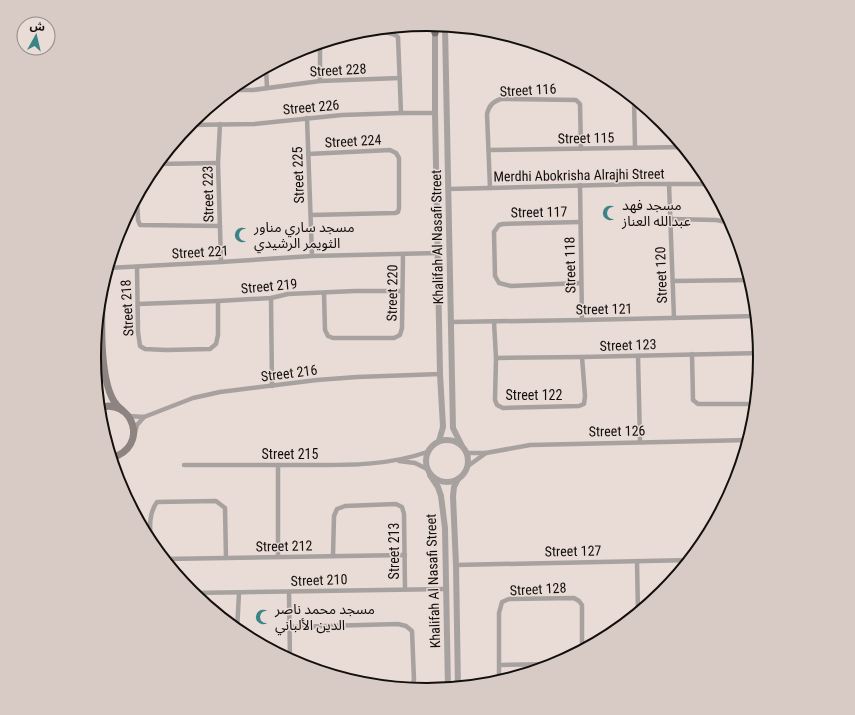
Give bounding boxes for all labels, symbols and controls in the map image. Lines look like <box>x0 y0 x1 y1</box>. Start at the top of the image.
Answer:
north arrow <box>16 16 56 56</box>
text: ش <box>29 19 46 34</box>
street label: Street 228 <box>309 61 367 79</box>
street label: Street 116 <box>499 81 557 99</box>
street label: Street 226 <box>282 97 340 117</box>
street label: Street 115 <box>557 130 615 146</box>
street label: Street 224 <box>324 132 382 150</box>
street label: Street 225 <box>289 146 307 204</box>
street label: Street 223 <box>200 165 216 223</box>
street label: Merdhi Abokrisha Alrajhi Street <box>493 166 665 184</box>
street label: Khalifah Al Nasafi Street <box>428 170 446 304</box>
place label: مسجد فهد عبدالله العناز <box>621 197 691 230</box>
street label: Street 117 <box>510 204 568 220</box>
mosque icon: مسجد فهد عبدالله العناز <box>601 204 619 222</box>
place label: مسجد ساري مناور الثويمر الرشيدي <box>253 219 355 254</box>
mosque icon: مسجد ساري مناور الثويمر الرشيدي <box>233 226 251 244</box>
street label: Street 118 <box>562 236 578 294</box>
street label: Street 221 <box>171 243 229 261</box>
street label: Street 120 <box>652 246 670 304</box>
street label: Street 220 <box>384 264 400 322</box>
street label: Street 219 <box>240 276 298 296</box>
street label: Street 218 <box>118 279 136 337</box>
street label: Street 121 <box>575 301 633 317</box>
street label: Street 123 <box>599 336 657 354</box>
street label: Street 216 <box>260 362 318 384</box>
street label: Street 122 <box>506 387 562 403</box>
street label: Street 126 <box>588 423 646 439</box>
street label: Street 215 <box>262 446 318 462</box>
street label: Khalifah Al Nasafi Street <box>423 514 443 648</box>
street label: Street 213 <box>386 523 402 579</box>
street label: Street 212 <box>255 538 313 554</box>
street label: Street 127 <box>544 543 602 559</box>
street label: Street 210 <box>290 571 348 589</box>
street label: Street 128 <box>509 580 567 598</box>
place label: مسجد محمد ناصر الدين الألباني <box>274 601 375 636</box>
mosque icon: مسجد محمد ناصر الدين الألباني <box>254 608 272 626</box>

